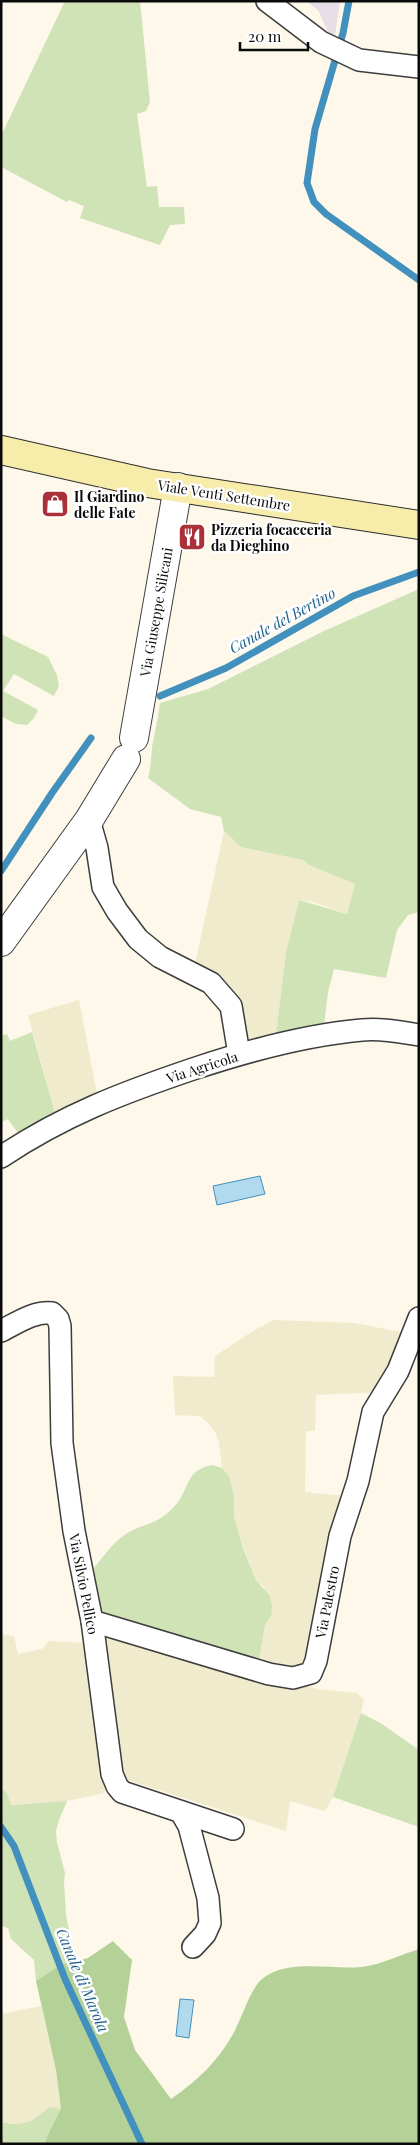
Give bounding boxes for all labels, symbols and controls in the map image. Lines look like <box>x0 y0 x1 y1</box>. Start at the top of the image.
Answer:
scale bar <box>240 20 308 52</box>
text: 20 m <box>248 26 282 46</box>
street label: Viale Venti Settembre <box>155 475 292 515</box>
place label: Il Giardino delle Fate <box>74 487 145 522</box>
shop icon: Il Giardino delle Fate <box>40 489 70 519</box>
place label: Pizzeria focacceria da Dieghino <box>211 520 333 555</box>
restaurant icon: Pizzeria focacceria da Dieghino <box>177 522 207 552</box>
street label: Via Giuseppe Silicani <box>135 546 177 679</box>
water label: Canale del Bertino <box>225 582 339 658</box>
street label: Via Agricola <box>163 1046 240 1088</box>
street label: Via Silvio Pellico <box>65 1531 103 1636</box>
street label: Via Palestro <box>310 1564 343 1641</box>
water label: Canale di Marola <box>52 1925 114 2035</box>

